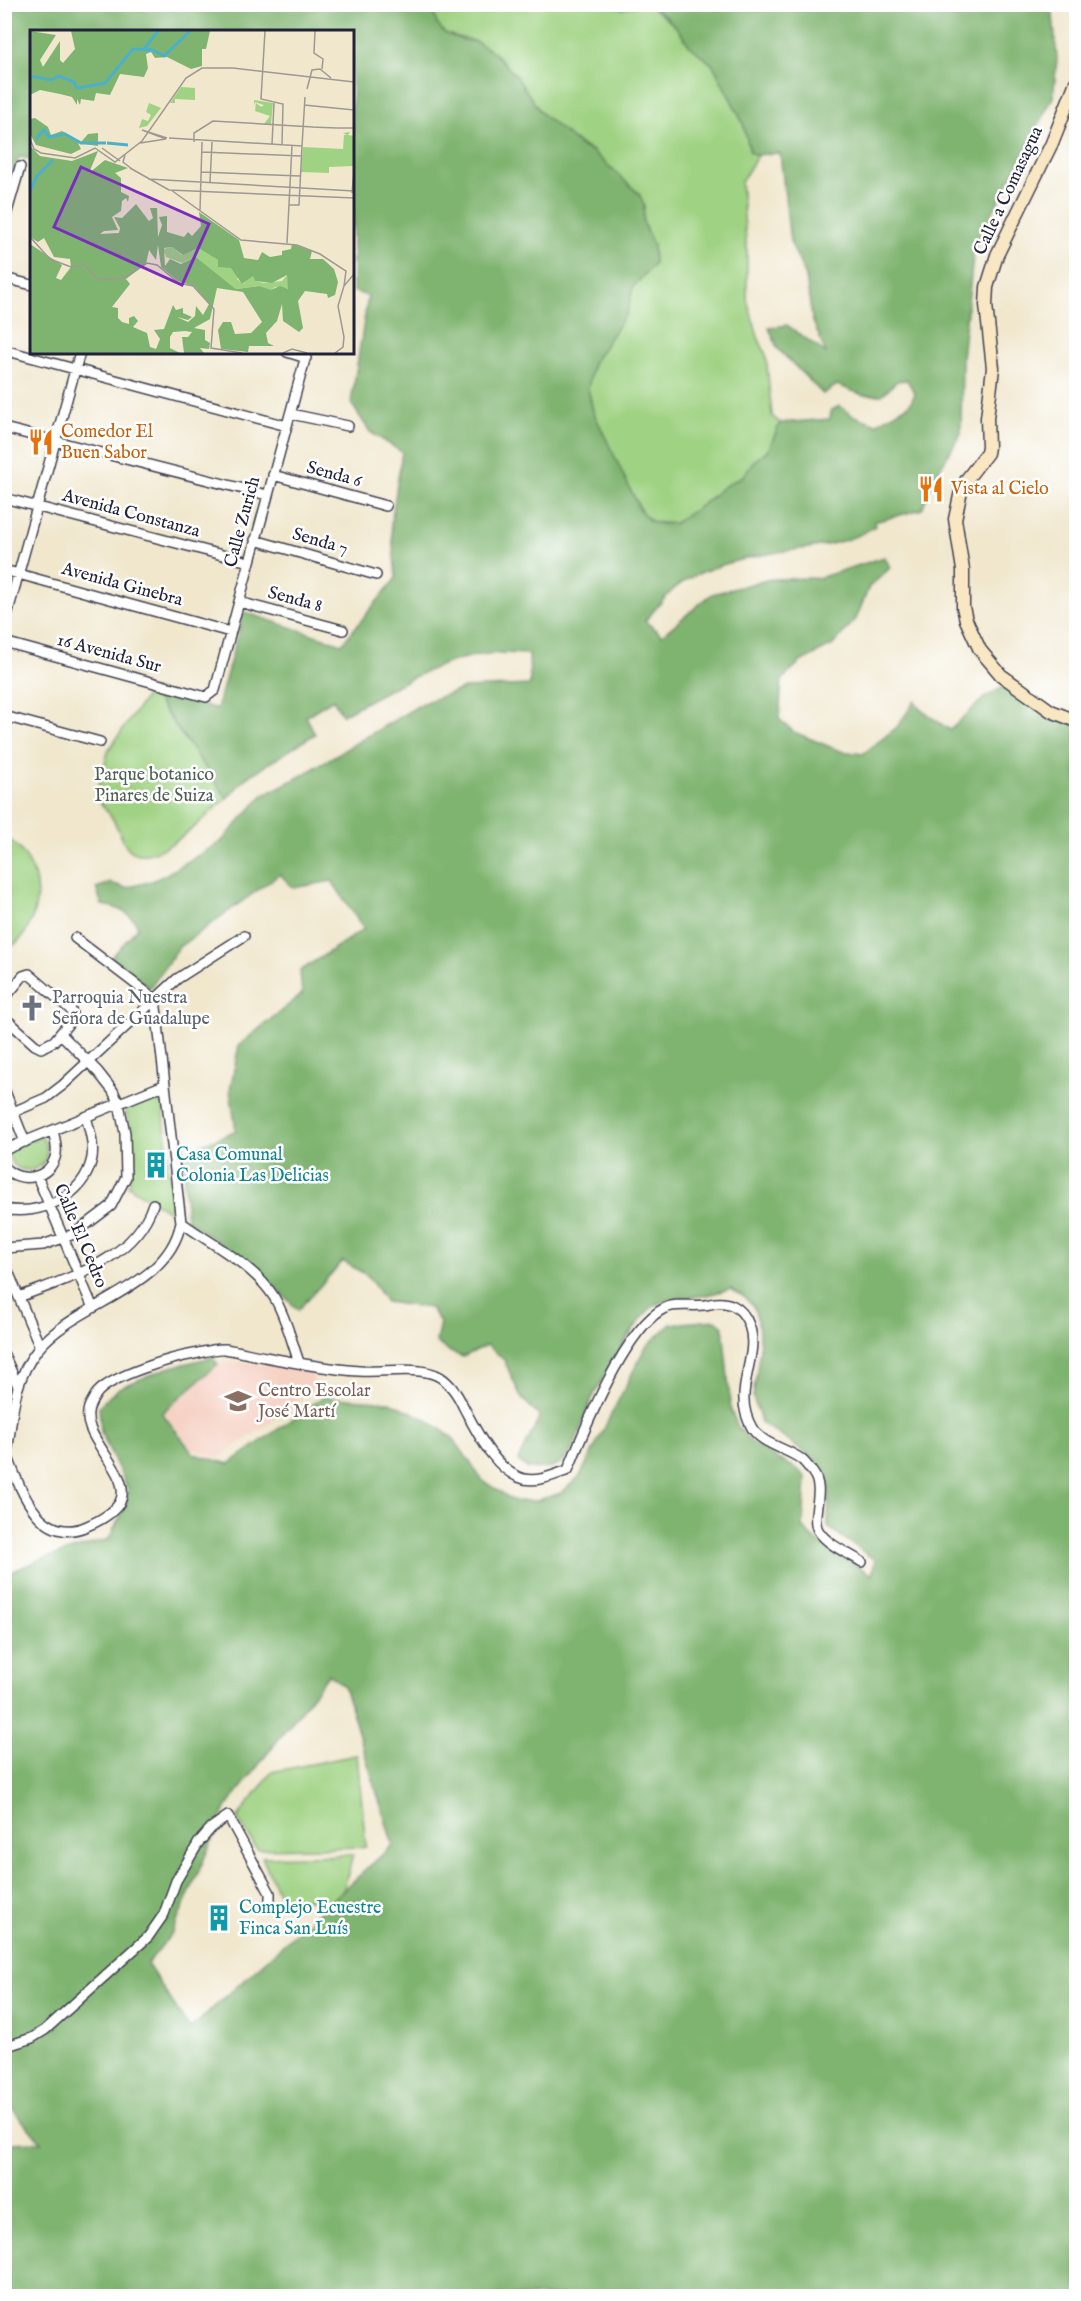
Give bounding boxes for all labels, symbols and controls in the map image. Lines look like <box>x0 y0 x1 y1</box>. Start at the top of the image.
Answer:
inset map <box>30 30 354 354</box>
street label: Calle a Comasagua <box>969 123 1049 259</box>
place label: Comedor El Buen Sabor <box>61 421 153 465</box>
restaurant icon: Comedor El Buen Sabor <box>26 427 56 457</box>
street label: Senda 6 <box>304 457 364 493</box>
street label: Calle Zurich <box>220 474 266 570</box>
restaurant icon: Vista al Cielo <box>916 474 946 504</box>
place label: Vista al Cielo <box>950 478 1049 501</box>
street label: Avenida Constanza <box>59 484 203 543</box>
street label: Senda 7 <box>290 523 350 561</box>
street label: Avenida Ginebra <box>58 558 185 612</box>
street label: Senda 8 <box>265 582 325 618</box>
street label: 16 Avenida Sur <box>54 629 164 679</box>
park label: Parque botanico Pinares de Suiza <box>94 764 214 808</box>
place label: Parroquia Nuestra Señora de Guadalupe <box>52 987 210 1031</box>
church icon: Parroquia Nuestra Señora de Guadalupe <box>17 993 47 1023</box>
place label: Casa Comunal Colonia Las Delicias <box>176 1144 329 1188</box>
building icon: Casa Comunal Colonia Las Delicias <box>141 1150 171 1180</box>
street label: Calle El Cedro <box>48 1180 112 1292</box>
place label: Centro Escolar José Martí <box>256 1380 371 1424</box>
school or university icon: Centro Escolar José Martí <box>223 1386 253 1416</box>
place label: Complejo Ecuestre Finca San Luís <box>239 1897 381 1941</box>
building icon: Complejo Ecuestre Finca San Luís <box>204 1903 234 1933</box>

